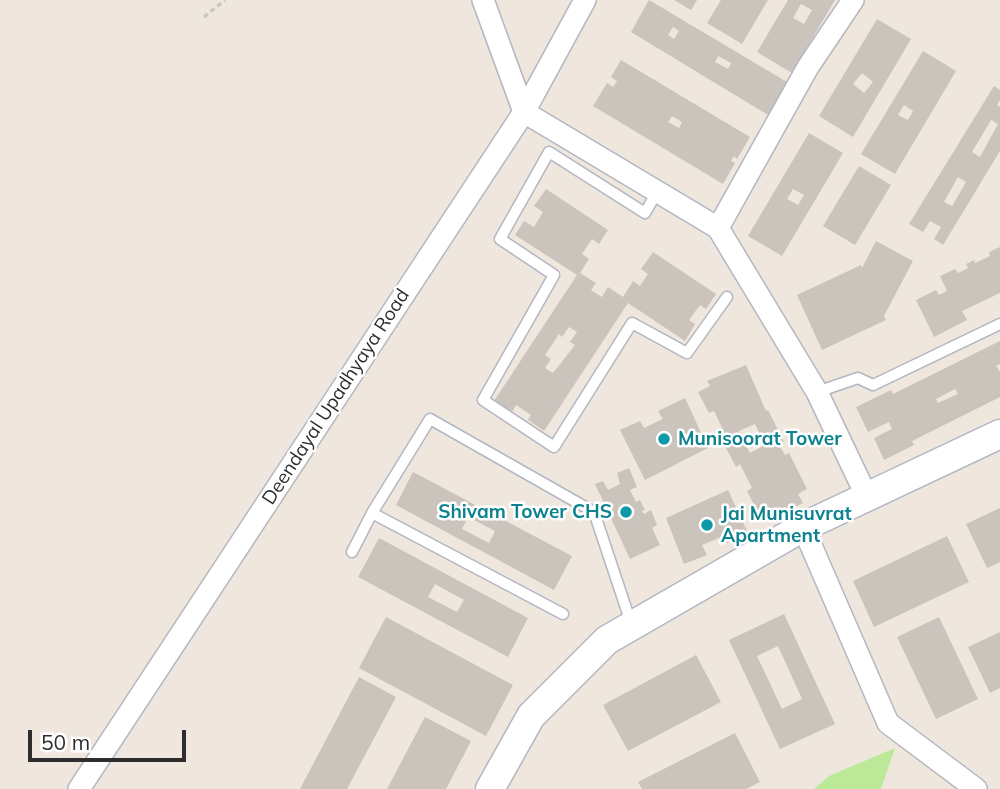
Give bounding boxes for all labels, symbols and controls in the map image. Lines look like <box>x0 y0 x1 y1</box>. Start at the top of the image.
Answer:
street label: Deendayal Upadhyaya Road <box>258 285 414 509</box>
place label: Munisoorat Tower <box>678 428 842 450</box>
marker: Munisoorat Tower <box>656 431 672 447</box>
place label: Shivam Tower CHS <box>438 501 612 523</box>
place label: Jai Munisuvrat Apartment <box>721 503 852 547</box>
marker: Shivam Tower CHS <box>618 504 634 520</box>
marker: Jai Munisuvrat Apartment <box>699 517 715 533</box>
scale bar <box>32 716 189 760</box>
text: 50 m <box>41 729 90 755</box>

